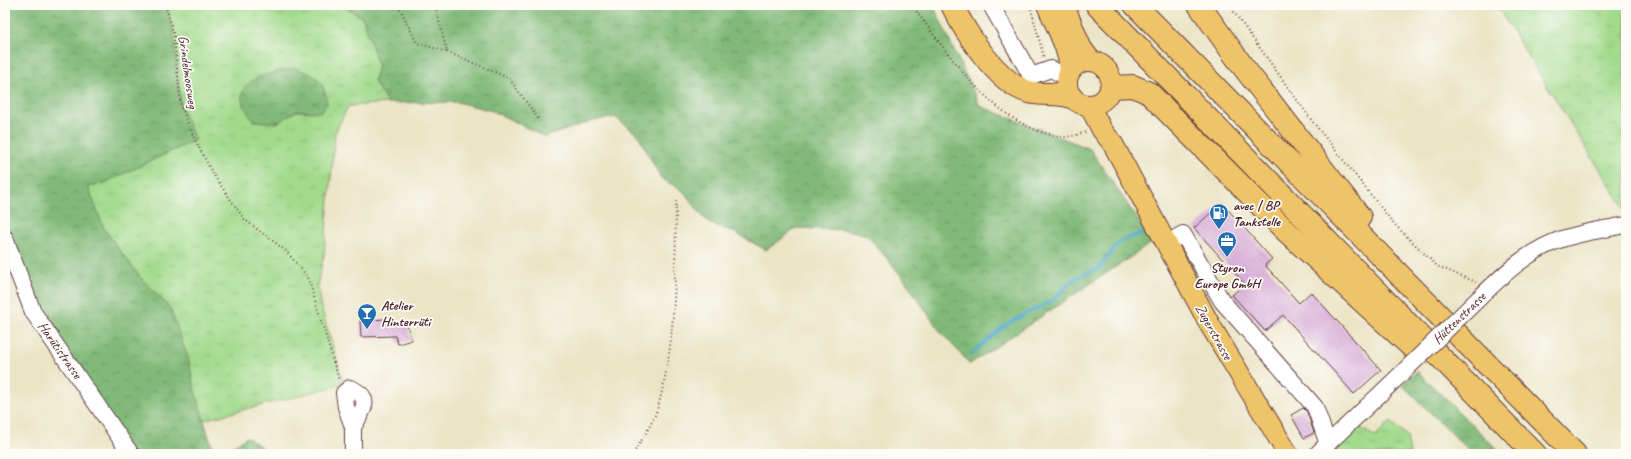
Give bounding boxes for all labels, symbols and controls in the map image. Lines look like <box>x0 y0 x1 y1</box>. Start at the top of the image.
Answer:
street label: Grindelmoosweg <box>174 35 202 110</box>
place label: avec | BP Tankstelle <box>1233 197 1281 230</box>
fuel station icon: avec | BP Tankstelle <box>1208 202 1230 230</box>
office icon: Styron Europe GmbH <box>1216 230 1238 258</box>
place label: Styron Europe GmbH <box>1194 259 1263 292</box>
street label: Hüttenstrasse <box>1429 287 1490 348</box>
place label: Atelier Hinterrüti <box>381 297 433 330</box>
street label: Zugerstrasse <box>1192 301 1237 364</box>
bar icon: Atelier Hinterrüti <box>356 302 378 330</box>
street label: Harütistrasse <box>34 318 87 383</box>

